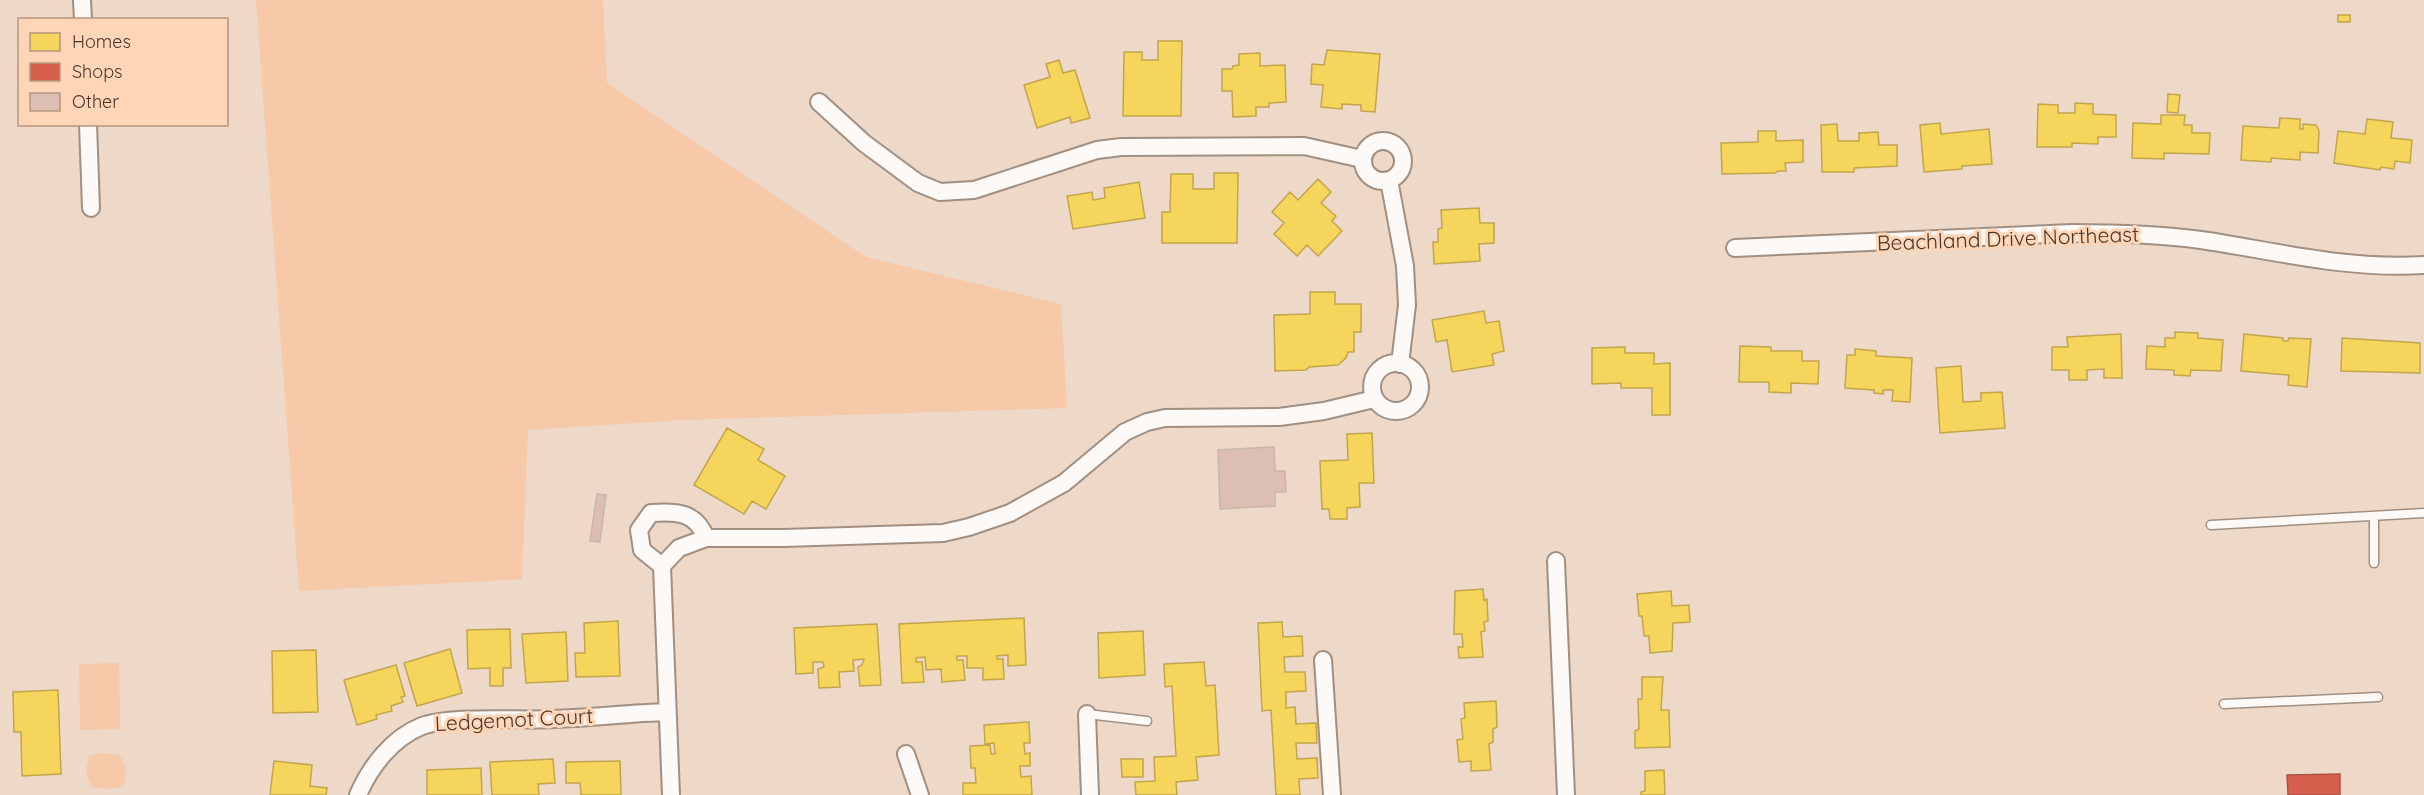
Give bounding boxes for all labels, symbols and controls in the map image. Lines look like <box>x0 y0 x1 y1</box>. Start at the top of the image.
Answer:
legend <box>18 18 228 126</box>
text: Homes <box>72 30 131 53</box>
text: Shops <box>72 60 123 83</box>
text: Other <box>72 90 119 113</box>
street label: Beachland Drive Northeast <box>1876 220 2139 256</box>
street label: Ledgemot Court <box>434 702 594 736</box>

